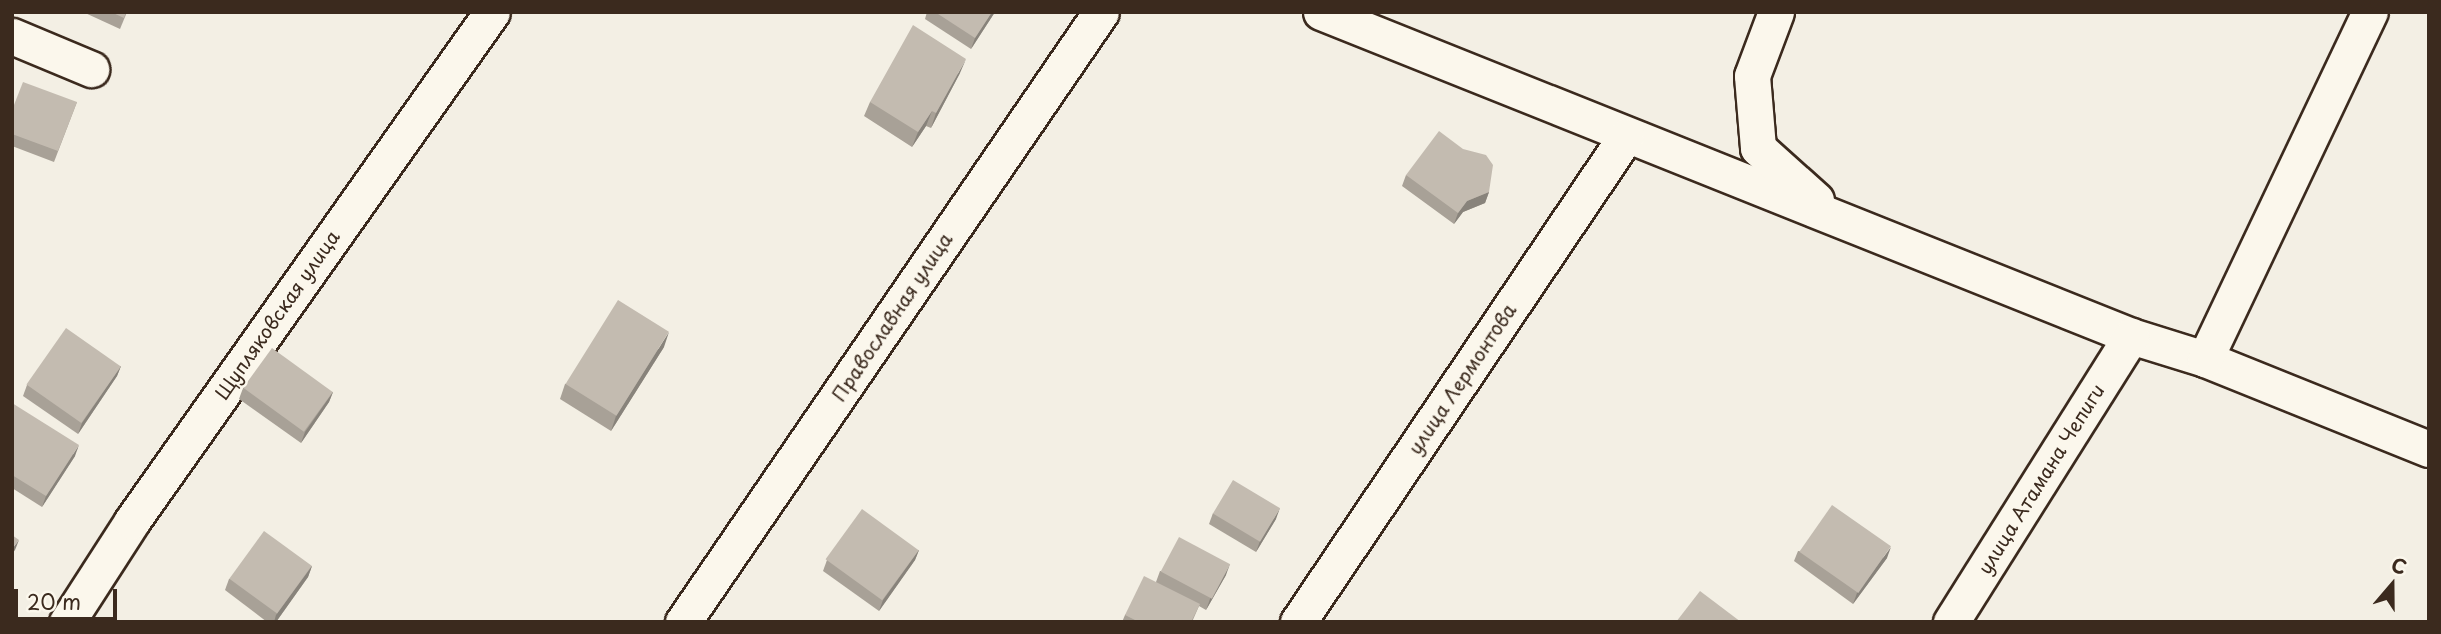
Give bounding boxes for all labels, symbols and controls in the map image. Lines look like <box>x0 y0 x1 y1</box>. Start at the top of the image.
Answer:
street label: Щупляковская улица <box>209 225 345 405</box>
street label: Православная улица <box>827 228 957 406</box>
street label: улица Лермонтова <box>1403 299 1521 459</box>
street label: улица Атамана Чепиги <box>1973 379 2109 579</box>
north arrow <box>2357 550 2427 620</box>
text: С <box>2388 550 2411 581</box>
scale bar <box>18 574 121 618</box>
text: 20 m <box>27 585 81 617</box>

